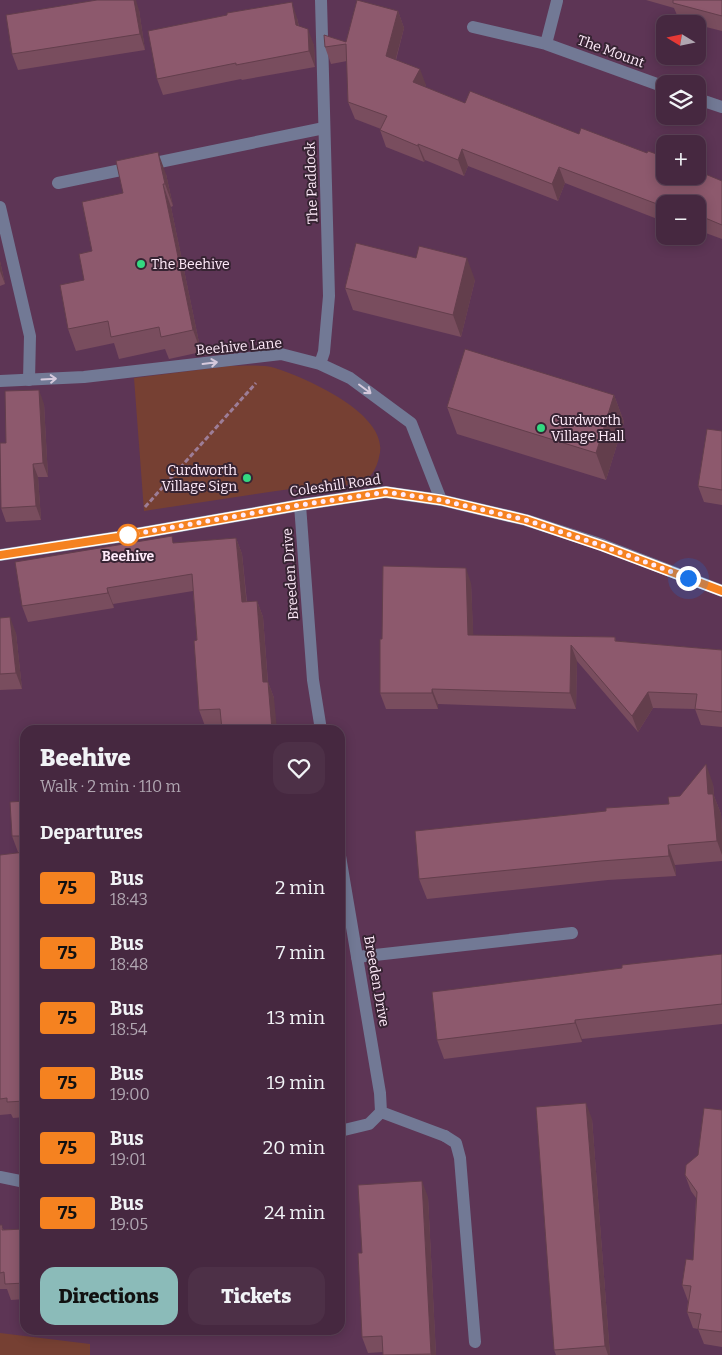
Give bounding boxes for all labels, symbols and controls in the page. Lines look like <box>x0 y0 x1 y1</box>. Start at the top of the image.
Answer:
north arrow <box>656 15 706 65</box>
map controls <box>656 15 706 245</box>
street label: The Mount <box>575 31 647 71</box>
button: layers <box>656 75 706 125</box>
button: + <box>656 135 706 185</box>
street label: The Paddock <box>302 141 321 224</box>
button: − <box>656 195 706 245</box>
place label: The Beehive <box>151 256 230 273</box>
marker: The Beehive <box>135 258 147 270</box>
street label: Beehive Lane <box>195 334 283 359</box>
one-way arrow <box>202 358 218 368</box>
one-way arrow <box>40 374 56 383</box>
one-way arrow <box>358 383 371 394</box>
place label: Curdworth Village Hall <box>551 412 625 445</box>
marker: Curdworth Village Hall <box>535 422 547 434</box>
place label: Curdworth Village Sign <box>161 462 237 495</box>
street label: Coleshill Road <box>288 471 382 500</box>
marker: Curdworth Village Sign <box>241 472 253 484</box>
marker: Beehive <box>117 524 139 546</box>
street label: Breeden Drive <box>279 527 302 620</box>
place label: Beehive <box>102 548 155 565</box>
your location <box>676 566 701 591</box>
button: heart <box>273 742 325 794</box>
text: Beehive <box>40 744 131 772</box>
text: Walk · 2 min · 110 m <box>40 777 181 796</box>
text: Departures <box>40 821 143 844</box>
text: Bus <box>110 867 144 890</box>
text: 2 min <box>275 876 325 899</box>
text: 75 <box>58 877 77 899</box>
text: 18:43 <box>110 890 148 909</box>
text: Bus <box>110 932 144 955</box>
street label: Breeden Drive <box>360 934 393 1028</box>
text: 7 min <box>276 941 325 964</box>
text: 75 <box>58 942 77 964</box>
text: 18:48 <box>110 955 148 974</box>
text: Bus <box>110 997 144 1020</box>
text: 13 min <box>267 1006 325 1029</box>
text: 75 <box>58 1007 77 1029</box>
text: 18:54 <box>110 1020 147 1039</box>
text: Bus <box>110 1062 144 1085</box>
text: 19 min <box>267 1071 325 1094</box>
text: 75 <box>58 1072 77 1094</box>
text: 19:00 <box>110 1085 150 1104</box>
text: Bus <box>110 1127 144 1150</box>
text: 20 min <box>263 1136 325 1159</box>
text: 75 <box>58 1137 77 1159</box>
text: 19:01 <box>110 1150 146 1169</box>
text: Bus <box>110 1192 144 1215</box>
text: 24 min <box>264 1201 325 1224</box>
text: 75 <box>58 1202 77 1224</box>
text: 19:05 <box>110 1215 148 1234</box>
button: Directions <box>40 1267 178 1325</box>
button: Tickets <box>188 1267 325 1325</box>

